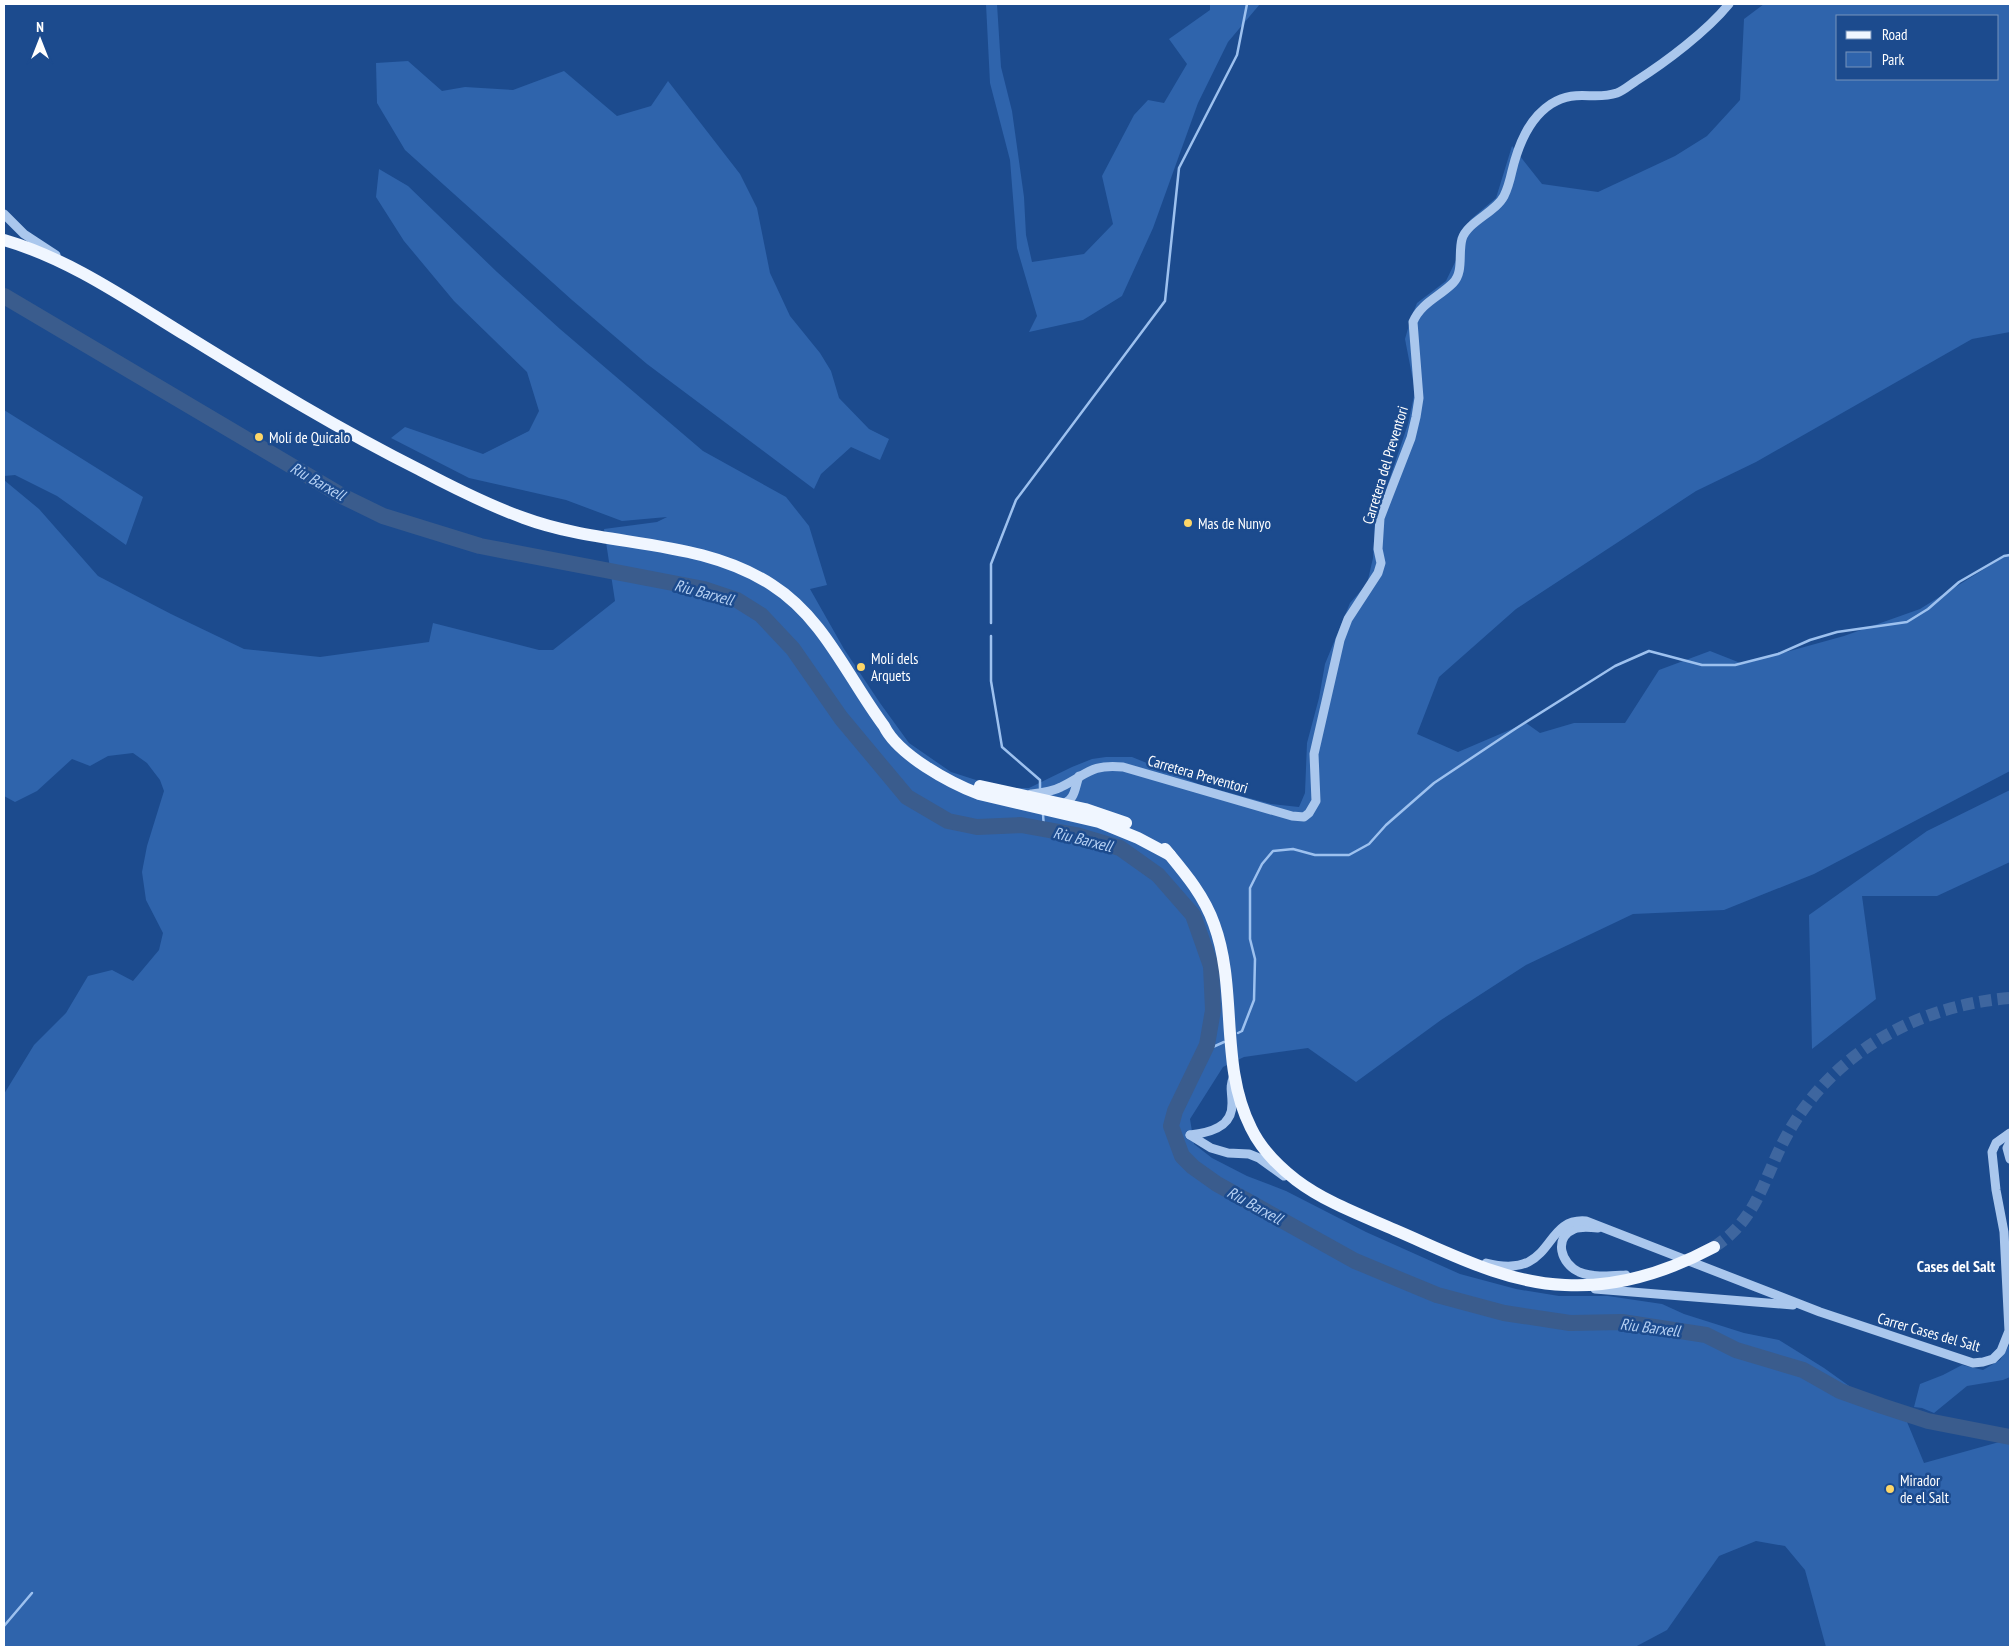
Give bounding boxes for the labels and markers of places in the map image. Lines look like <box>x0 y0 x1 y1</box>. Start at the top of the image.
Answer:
place label: Molí de Quicalo <box>269 428 350 447</box>
marker: Molí de Quicalo <box>253 431 265 443</box>
place label: Mas de Nunyo <box>1198 514 1271 533</box>
marker: Mas de Nunyo <box>1182 517 1194 529</box>
place label: Molí dels Arquets <box>871 649 918 685</box>
marker: Molí dels Arquets <box>855 661 867 673</box>
place label: Mirador de el Salt <box>1900 1471 1949 1507</box>
marker: Mirador de el Salt <box>1884 1483 1896 1495</box>

